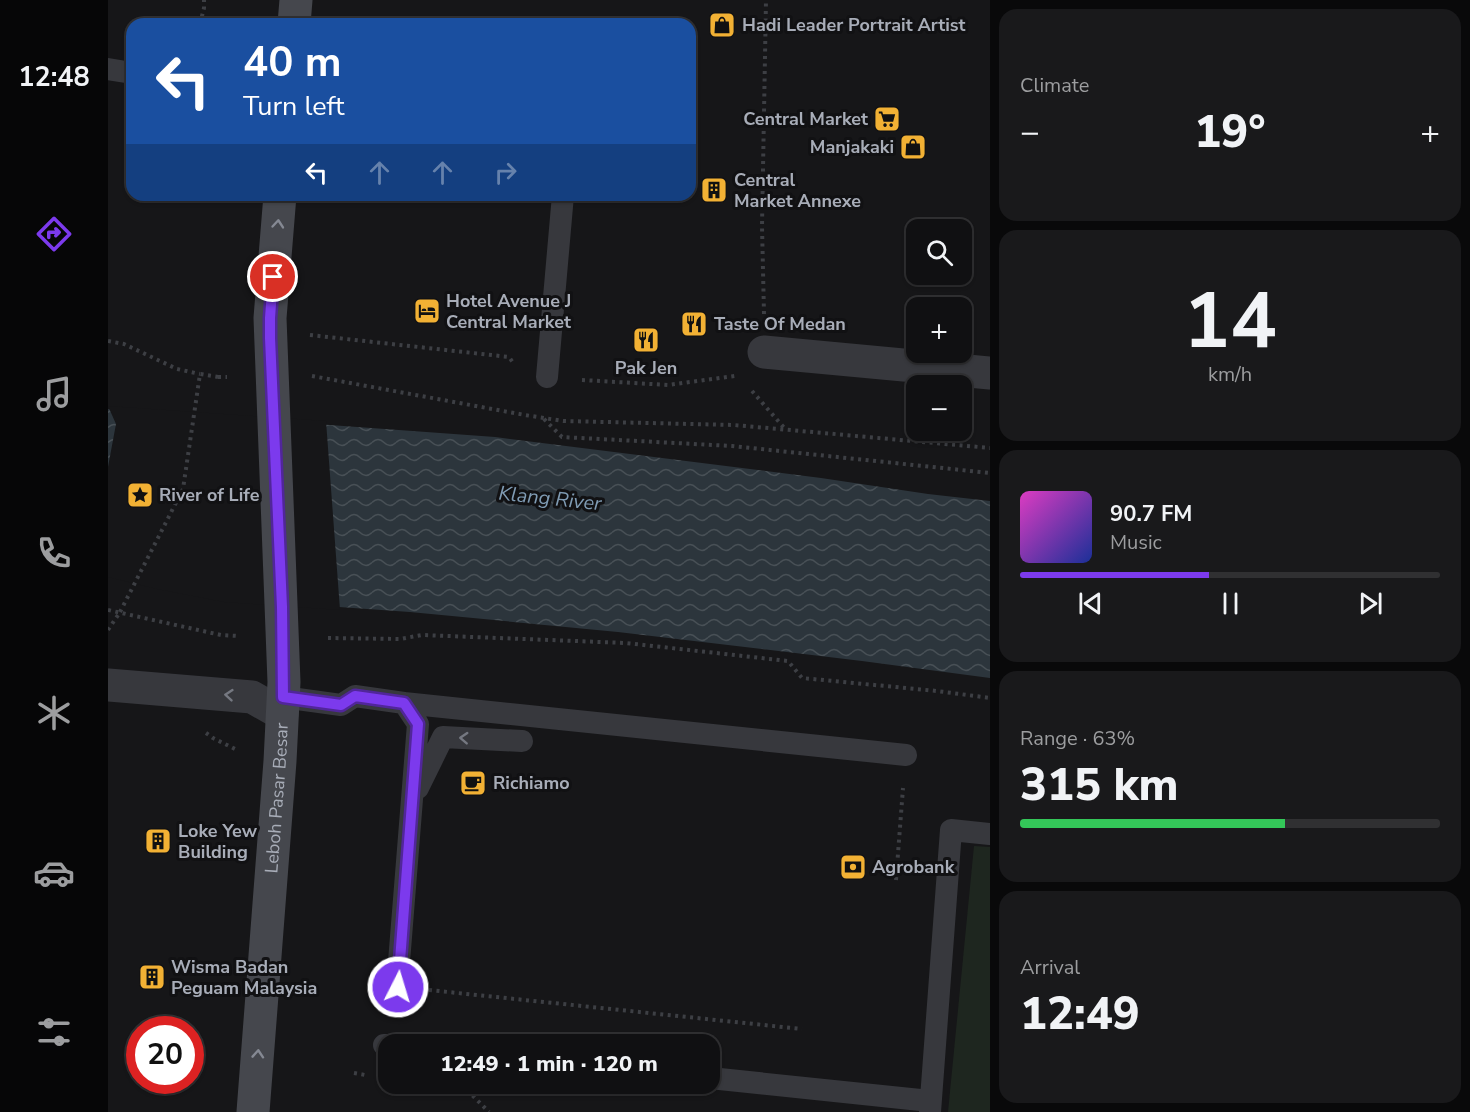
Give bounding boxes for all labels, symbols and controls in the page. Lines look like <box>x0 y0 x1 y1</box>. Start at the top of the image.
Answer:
shop icon: Hadi Leader Portrait Artist <box>707 10 737 40</box>
place label: Hadi Leader Portrait Artist <box>742 13 966 37</box>
text: 40 m <box>243 34 342 91</box>
icon: left <box>144 42 222 120</box>
text: 12:48 <box>18 59 90 96</box>
text: Climate <box>1020 72 1089 99</box>
text: Turn left <box>243 88 344 125</box>
text: 19° <box>1194 102 1266 163</box>
supermarket icon: Central Market <box>872 104 902 134</box>
place label: Central Market <box>743 107 868 131</box>
text: − <box>1020 110 1040 155</box>
text: + <box>1420 110 1440 155</box>
shop icon: Manjakaki <box>898 132 928 162</box>
place label: Manjakaki <box>810 135 894 159</box>
icon: left <box>300 156 333 189</box>
icon: ahead <box>363 156 396 189</box>
icon: ahead <box>426 156 459 189</box>
icon: right <box>489 156 522 189</box>
place label: Central Market Annexe <box>734 168 861 213</box>
building icon: Central Market Annexe <box>699 175 729 205</box>
icon: directions <box>33 213 75 255</box>
map controls <box>906 219 972 441</box>
button: search <box>906 219 972 285</box>
one-way arrow <box>271 220 284 229</box>
pin <box>247 251 298 302</box>
icon: arrive <box>256 260 289 293</box>
text: 14 <box>1183 268 1277 375</box>
place label: Hotel Avenue J Central Market <box>446 289 571 334</box>
hotel icon: Hotel Avenue J Central Market <box>412 296 442 326</box>
button: + <box>906 297 972 363</box>
restaurant icon: Taste Of Medan <box>679 309 709 339</box>
place label: Taste Of Medan <box>714 312 846 336</box>
restaurant icon: Pak Jen <box>631 325 661 355</box>
place label: Pak Jen <box>615 356 677 380</box>
text: km/h <box>1208 361 1252 388</box>
icon: music <box>33 373 75 415</box>
button: − <box>906 375 972 441</box>
place icon: River of Life <box>125 480 155 510</box>
water label: Klang River <box>497 480 604 517</box>
place label: River of Life <box>159 483 260 507</box>
text: 90.7 FM <box>1110 499 1192 529</box>
text: Music <box>1110 529 1162 556</box>
icon: phone <box>33 532 75 574</box>
icon: previous <box>1074 587 1107 620</box>
icon: pause <box>1214 587 1247 620</box>
icon: next <box>1354 587 1387 620</box>
one-way arrow <box>224 689 233 702</box>
icon: climate <box>33 692 75 734</box>
street label: Leboh Pasar Besar <box>259 721 294 874</box>
text: Range · 63% <box>1020 725 1135 752</box>
one-way arrow <box>459 731 468 744</box>
text: 315 km <box>1020 755 1179 816</box>
cafe icon: Richiamo <box>458 768 488 798</box>
place label: Richiamo <box>493 771 570 795</box>
place label: Loke Yew Building <box>178 819 258 864</box>
building icon: Loke Yew Building <box>143 826 173 856</box>
icon: car <box>33 852 75 894</box>
bank icon: Agrobank <box>838 852 868 882</box>
place label: Agrobank <box>872 855 955 879</box>
text: Arrival <box>1020 954 1080 981</box>
place label: Wisma Badan Peguam Malaysia <box>171 955 317 1000</box>
position arrow <box>366 955 430 1019</box>
building icon: Wisma Badan Peguam Malaysia <box>137 962 167 992</box>
text: 12:49 <box>1020 984 1140 1045</box>
icon: filters <box>33 1011 75 1053</box>
speed limit sign: 20 <box>126 1016 204 1094</box>
one-way arrow <box>251 1049 264 1058</box>
text: 12:49 · 1 min · 120 m <box>440 1049 658 1079</box>

